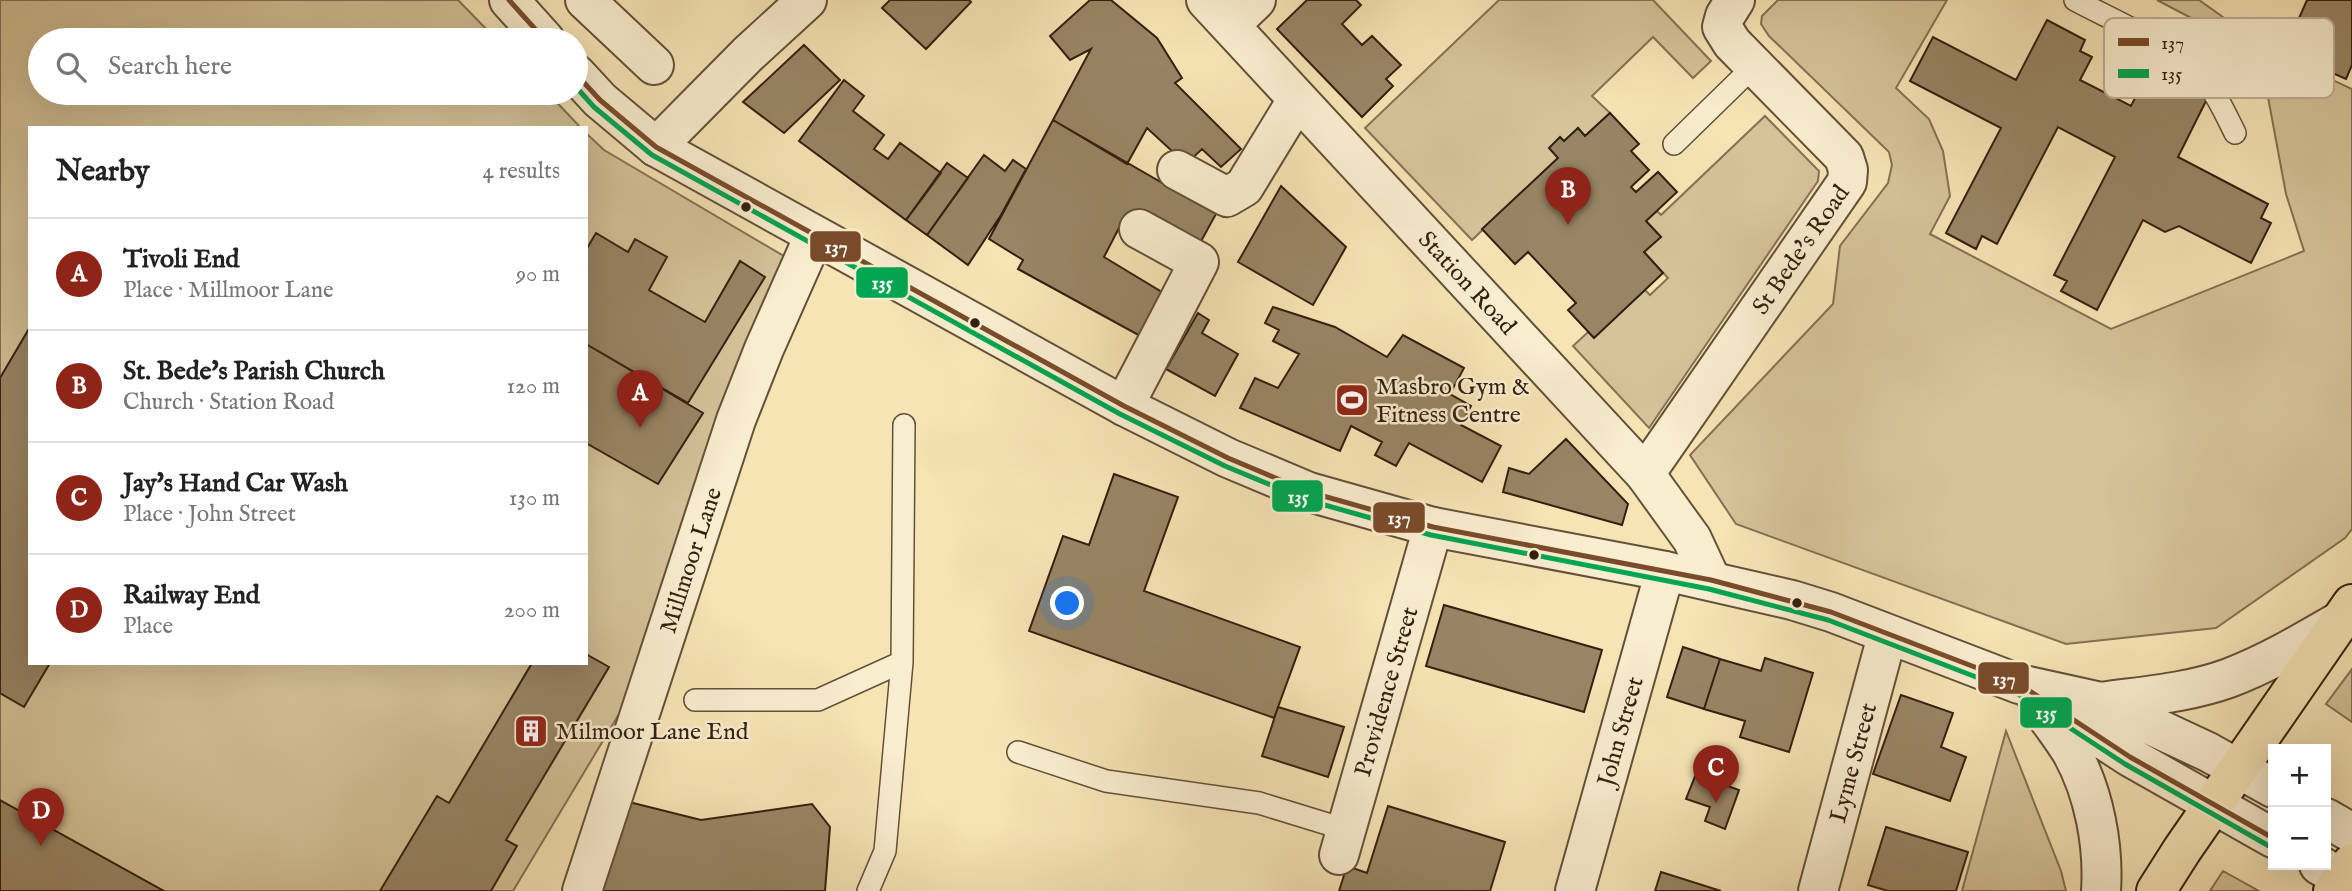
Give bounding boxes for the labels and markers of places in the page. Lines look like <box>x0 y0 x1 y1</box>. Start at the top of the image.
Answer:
pin: B <box>1545 167 1591 225</box>
unlabelled marker <box>739 200 753 214</box>
unlabelled marker <box>968 316 982 330</box>
pin: A <box>617 370 663 428</box>
place label: Masbro Gym & Fitness Centre <box>1376 372 1530 431</box>
sports icon: Masbro Gym & Fitness Centre <box>1333 381 1371 419</box>
unlabelled marker <box>1527 548 1541 562</box>
unlabelled marker <box>1790 596 1804 610</box>
building icon: Milmoor Lane End <box>512 712 550 750</box>
place label: Milmoor Lane End <box>556 717 749 748</box>
pin: C <box>1693 745 1739 803</box>
pin: D <box>18 788 64 846</box>

